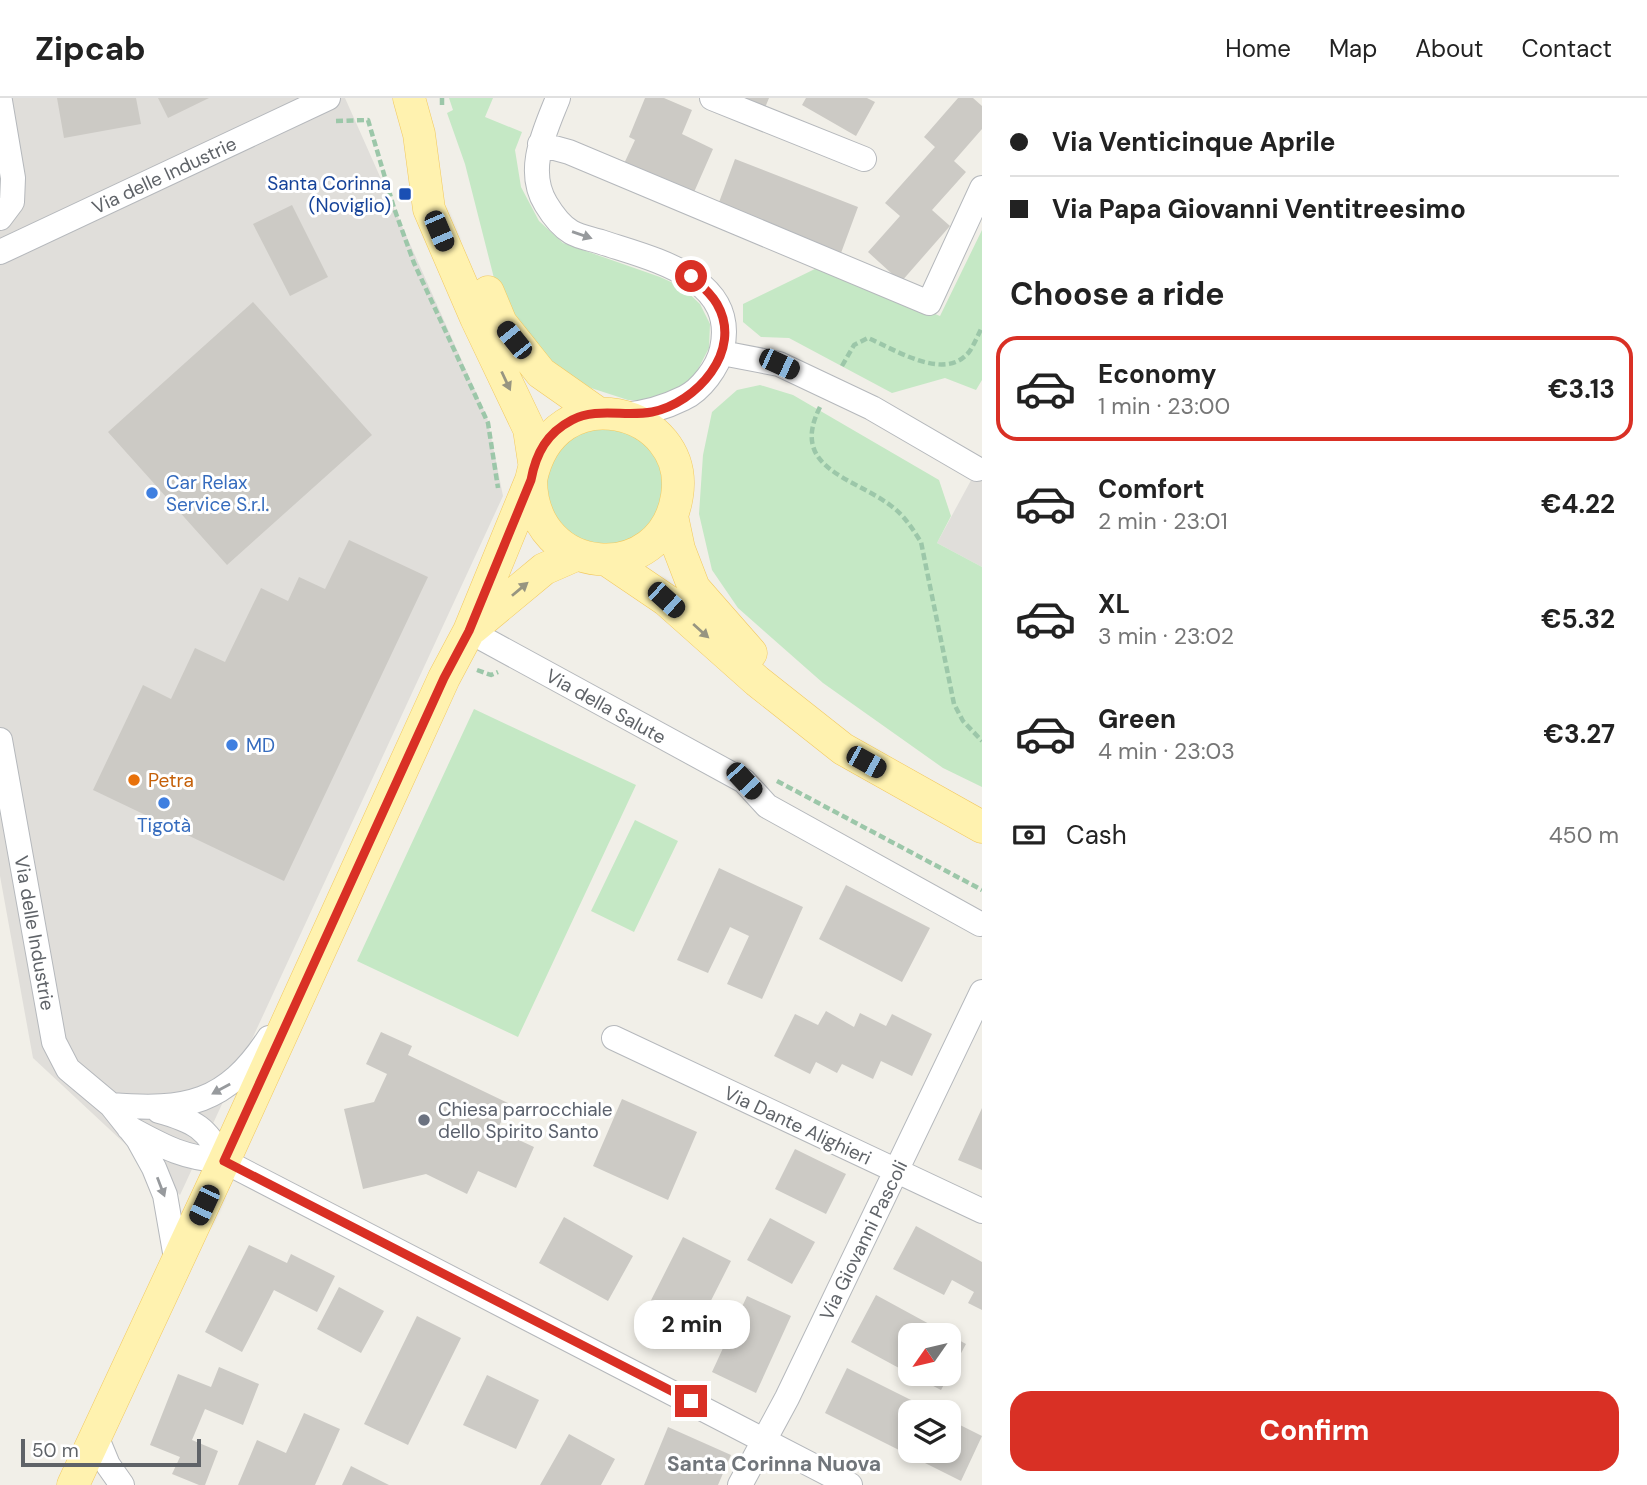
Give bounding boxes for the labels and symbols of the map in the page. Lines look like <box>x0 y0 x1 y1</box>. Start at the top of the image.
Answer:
street label: Via delle Industrie <box>88 131 241 220</box>
place label: Santa Corinna (Noviglio) <box>267 171 391 218</box>
marker: Santa Corinna (Noviglio) <box>397 186 413 202</box>
car <box>422 208 457 254</box>
one-way arrow <box>571 230 592 241</box>
route start <box>675 260 707 292</box>
car <box>493 317 536 363</box>
car <box>756 346 803 382</box>
one-way arrow <box>500 371 512 391</box>
place label: Car Relax Service S.r.l. <box>166 470 269 517</box>
marker: Car Relax Service S.r.l. <box>144 485 160 501</box>
car <box>644 578 689 622</box>
one-way arrow <box>512 582 529 597</box>
one-way arrow <box>692 623 709 638</box>
street label: Via della Salute <box>541 663 670 750</box>
place label: MD <box>246 733 275 758</box>
marker: MD <box>224 737 240 753</box>
car <box>843 743 890 781</box>
car <box>722 758 767 804</box>
place label: Petra <box>148 768 194 793</box>
marker: Petra <box>126 772 142 788</box>
marker: Tigotà <box>156 795 172 811</box>
place label: Tigotà <box>137 813 191 838</box>
street label: Via delle Industrie <box>9 854 60 1012</box>
street label: Via Dante Alighieri <box>720 1080 876 1171</box>
one-way arrow <box>211 1083 231 1095</box>
place label: Chiesa parrocchiale dello Spirito Santo <box>438 1097 613 1144</box>
marker: Chiesa parrocchiale dello Spirito Santo <box>416 1112 432 1128</box>
street label: Via Giovanni Pascoli <box>814 1156 913 1324</box>
one-way arrow <box>156 1177 167 1198</box>
car <box>186 1182 223 1228</box>
callout: 2 min <box>633 1300 749 1348</box>
north arrow <box>898 1323 961 1386</box>
route end <box>675 1385 707 1417</box>
scale bar <box>21 1436 201 1468</box>
district label: Santa Corinna Nuova <box>667 1450 881 1478</box>

